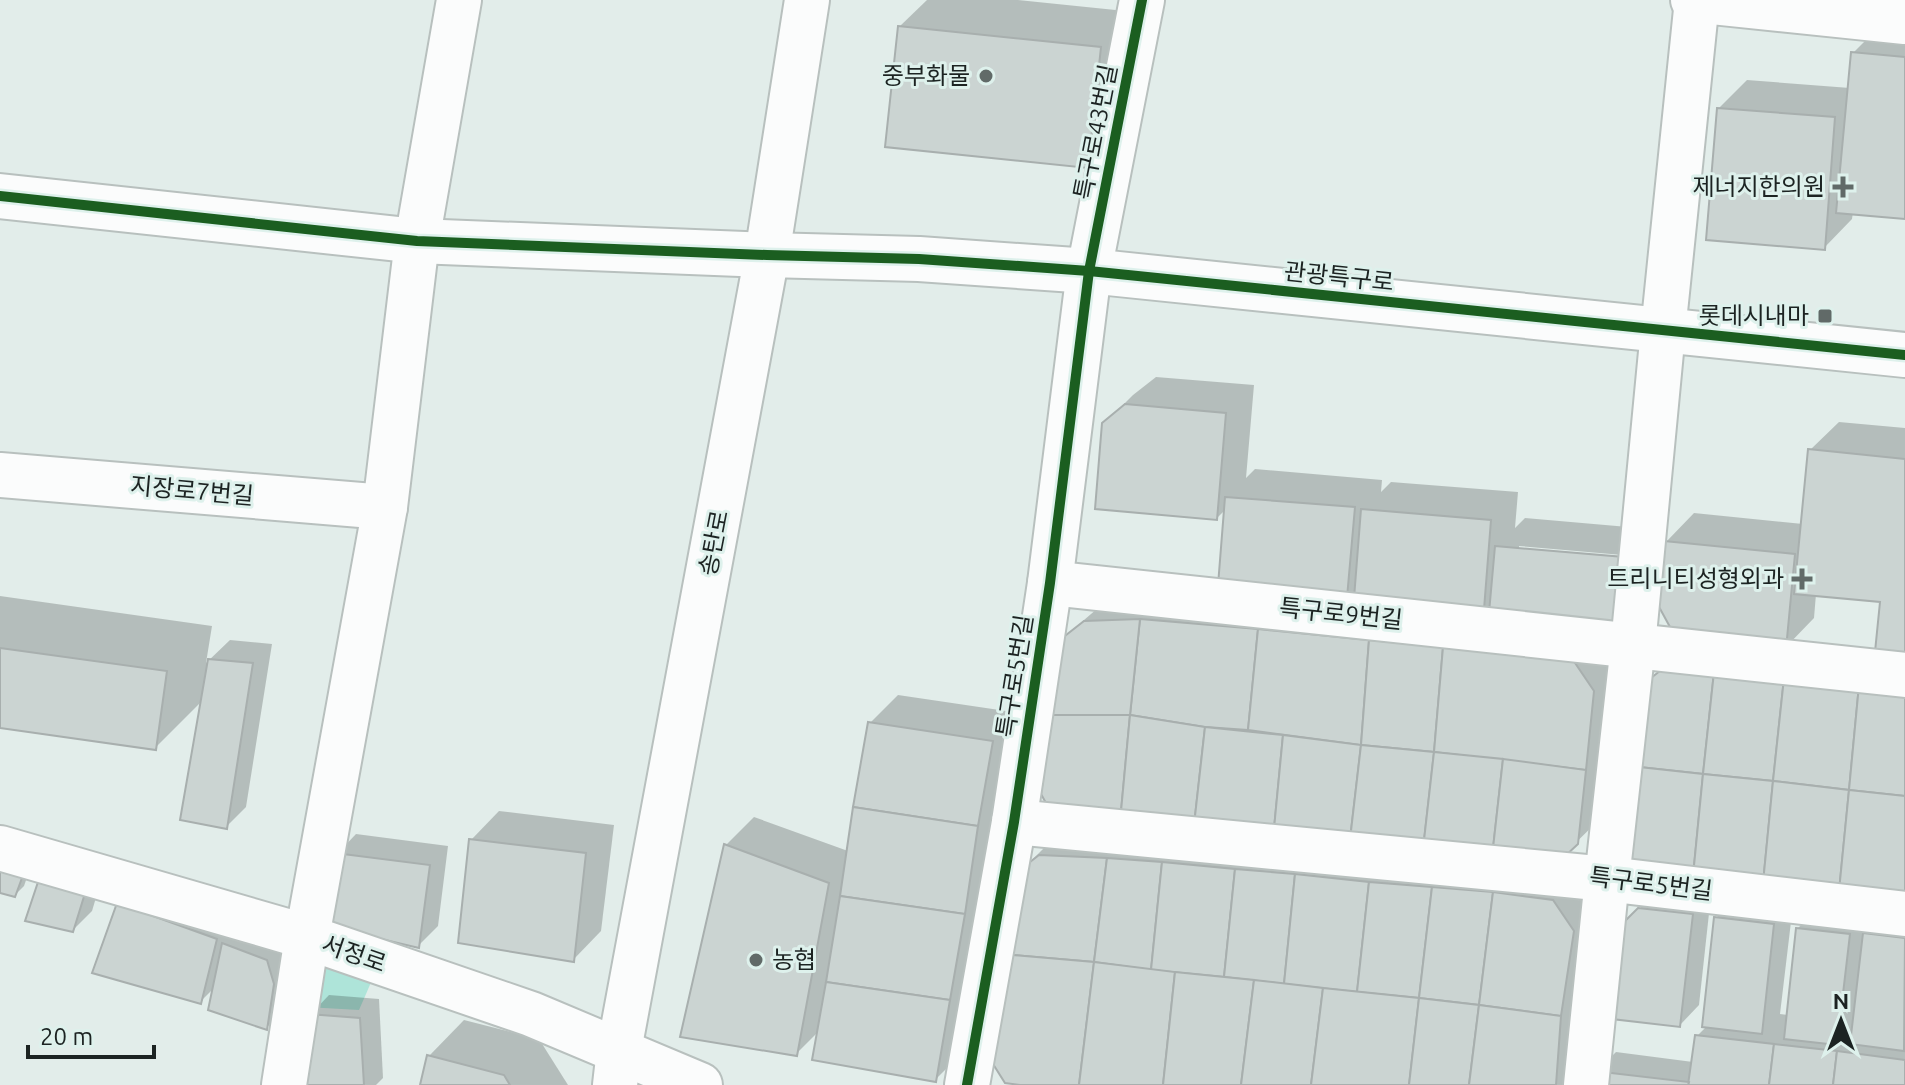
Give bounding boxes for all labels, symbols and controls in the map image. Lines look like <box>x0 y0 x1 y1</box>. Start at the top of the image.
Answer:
place label: 중부화물 <box>882 62 970 89</box>
street label: 특구로43번길 <box>1069 62 1122 202</box>
marker: 중부화물 <box>977 67 995 85</box>
place label: 제너지한의원 <box>1693 173 1825 200</box>
marker: 제너지한의원 <box>1832 176 1854 198</box>
street label: 관광특구로 <box>1283 257 1395 296</box>
place label: 롯데시내마 <box>1699 302 1809 329</box>
marker: 롯데시내마 <box>1816 307 1834 325</box>
street label: 지장로7번길 <box>129 472 255 509</box>
street label: 송탄로 <box>694 508 733 578</box>
place label: 트리니티성형외과 <box>1607 565 1784 592</box>
marker: 트리니티성형외과 <box>1791 568 1813 590</box>
street label: 특구로9번길 <box>1278 594 1404 633</box>
street label: 특구로5번길 <box>991 613 1038 739</box>
street label: 특구로5번길 <box>1588 863 1714 904</box>
street label: 서정로 <box>318 930 390 977</box>
place label: 농협 <box>772 946 816 973</box>
marker: 농협 <box>747 951 765 969</box>
north arrow <box>1801 981 1881 1061</box>
text: N <box>1833 988 1849 1013</box>
scale bar <box>28 1009 154 1059</box>
text: 20 m <box>40 1023 93 1050</box>

